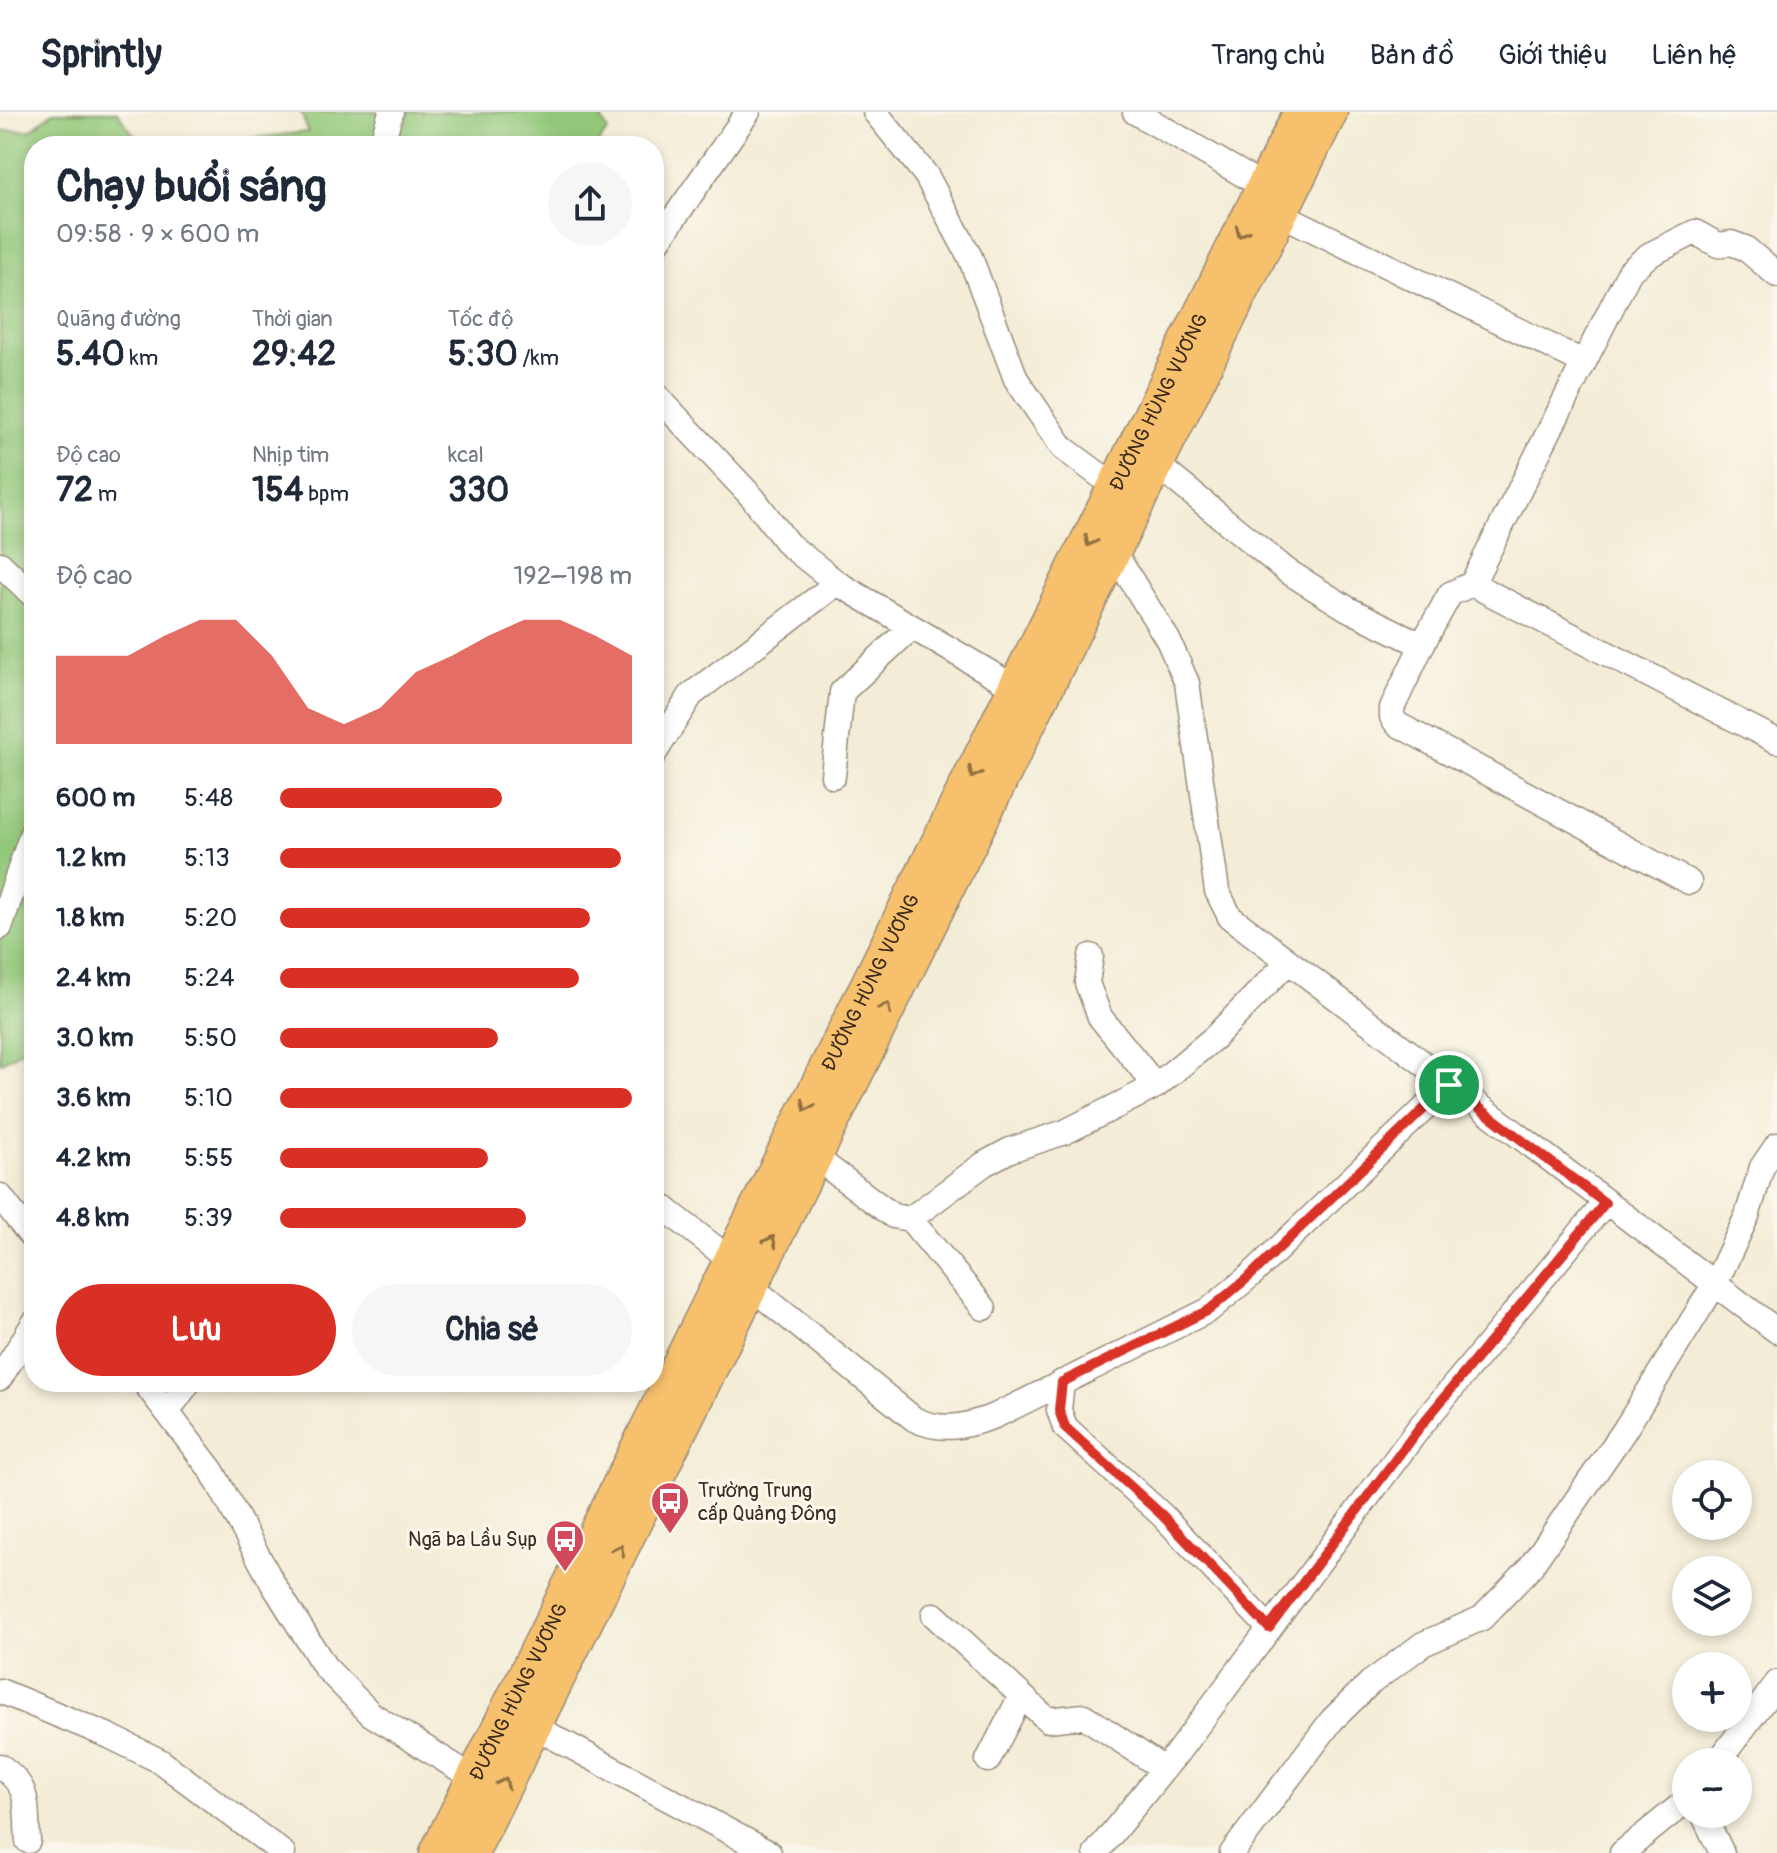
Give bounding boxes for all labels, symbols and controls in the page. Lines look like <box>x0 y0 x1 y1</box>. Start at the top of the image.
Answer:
text: Sprintly <box>40 31 162 79</box>
text: Trang chủ <box>1211 38 1326 73</box>
text: Bản đồ <box>1370 38 1454 73</box>
text: Giới thiệu <box>1498 38 1607 73</box>
text: Liên hệ <box>1651 38 1737 73</box>
text: Chạy buổi sáng <box>56 160 327 215</box>
button: share <box>548 162 632 246</box>
text: 09:58 · 9 × 600 m <box>56 218 259 250</box>
one-way arrow <box>1235 223 1251 238</box>
text: Quãng đường <box>56 305 181 333</box>
text: Thời gian <box>252 305 333 333</box>
text: Tốc độ <box>448 305 513 333</box>
street label: ĐƯỜNG HÙNG VƯƠNG <box>1104 309 1213 495</box>
text: 5.40 <box>56 333 125 376</box>
text: 29:42 <box>252 333 336 376</box>
text: 5:30 <box>448 333 518 376</box>
text: km <box>125 344 158 372</box>
text: /km <box>518 344 559 372</box>
text: Độ cao <box>56 441 121 469</box>
text: Nhịp tim <box>252 441 329 469</box>
text: kcal <box>448 441 484 469</box>
text: 72 <box>56 469 93 512</box>
text: 154 <box>252 469 303 512</box>
text: 330 <box>448 469 509 512</box>
text: m <box>93 480 117 508</box>
text: bpm <box>303 480 349 508</box>
one-way arrow <box>1084 532 1100 547</box>
text: Độ cao <box>56 560 133 592</box>
text: 192–198 m <box>513 560 632 592</box>
one-way arrow <box>967 765 983 779</box>
text: 600 m <box>56 782 135 814</box>
text: 5:48 <box>184 782 233 814</box>
text: 1.2 km <box>56 842 126 874</box>
text: 5:13 <box>184 842 230 874</box>
street label: ĐƯỜNG HÙNG VƯƠNG <box>816 889 925 1075</box>
text: 1.8 km <box>56 902 125 934</box>
text: 5:20 <box>184 902 237 934</box>
text: 2.4 km <box>56 962 131 994</box>
text: 5:24 <box>184 962 235 994</box>
one-way arrow <box>876 1002 892 1017</box>
text: 3.0 km <box>56 1022 134 1054</box>
text: 5:50 <box>184 1022 237 1054</box>
pin <box>1415 1051 1483 1119</box>
icon: arrive <box>1427 1063 1471 1107</box>
text: 3.6 km <box>56 1082 131 1114</box>
text: 5:10 <box>184 1082 233 1114</box>
one-way arrow <box>801 1097 817 1112</box>
text: 4.2 km <box>56 1142 131 1174</box>
text: 5:55 <box>184 1142 233 1174</box>
text: 4.8 km <box>56 1202 129 1234</box>
text: 5:39 <box>184 1202 233 1234</box>
one-way arrow <box>761 1235 777 1249</box>
button: Lưu <box>56 1284 336 1376</box>
button: Chia sẻ <box>352 1284 632 1376</box>
map controls <box>1672 1460 1752 1828</box>
button: locate <box>1672 1460 1752 1540</box>
place label: Trường Trung cấp Quảng Đông <box>698 1478 836 1526</box>
bus stop icon: Trường Trung cấp Quảng Đông <box>649 1480 691 1535</box>
bus stop icon: Ngã ba Lầu Sụp <box>544 1518 586 1573</box>
place label: Ngã ba Lầu Sụp <box>408 1527 537 1552</box>
one-way arrow <box>609 1543 625 1558</box>
button: layers <box>1672 1556 1752 1636</box>
street label: ĐƯỜNG HÙNG VƯƠNG <box>463 1599 573 1785</box>
button: + <box>1672 1652 1752 1732</box>
button: − <box>1672 1748 1752 1828</box>
one-way arrow <box>494 1777 510 1792</box>

